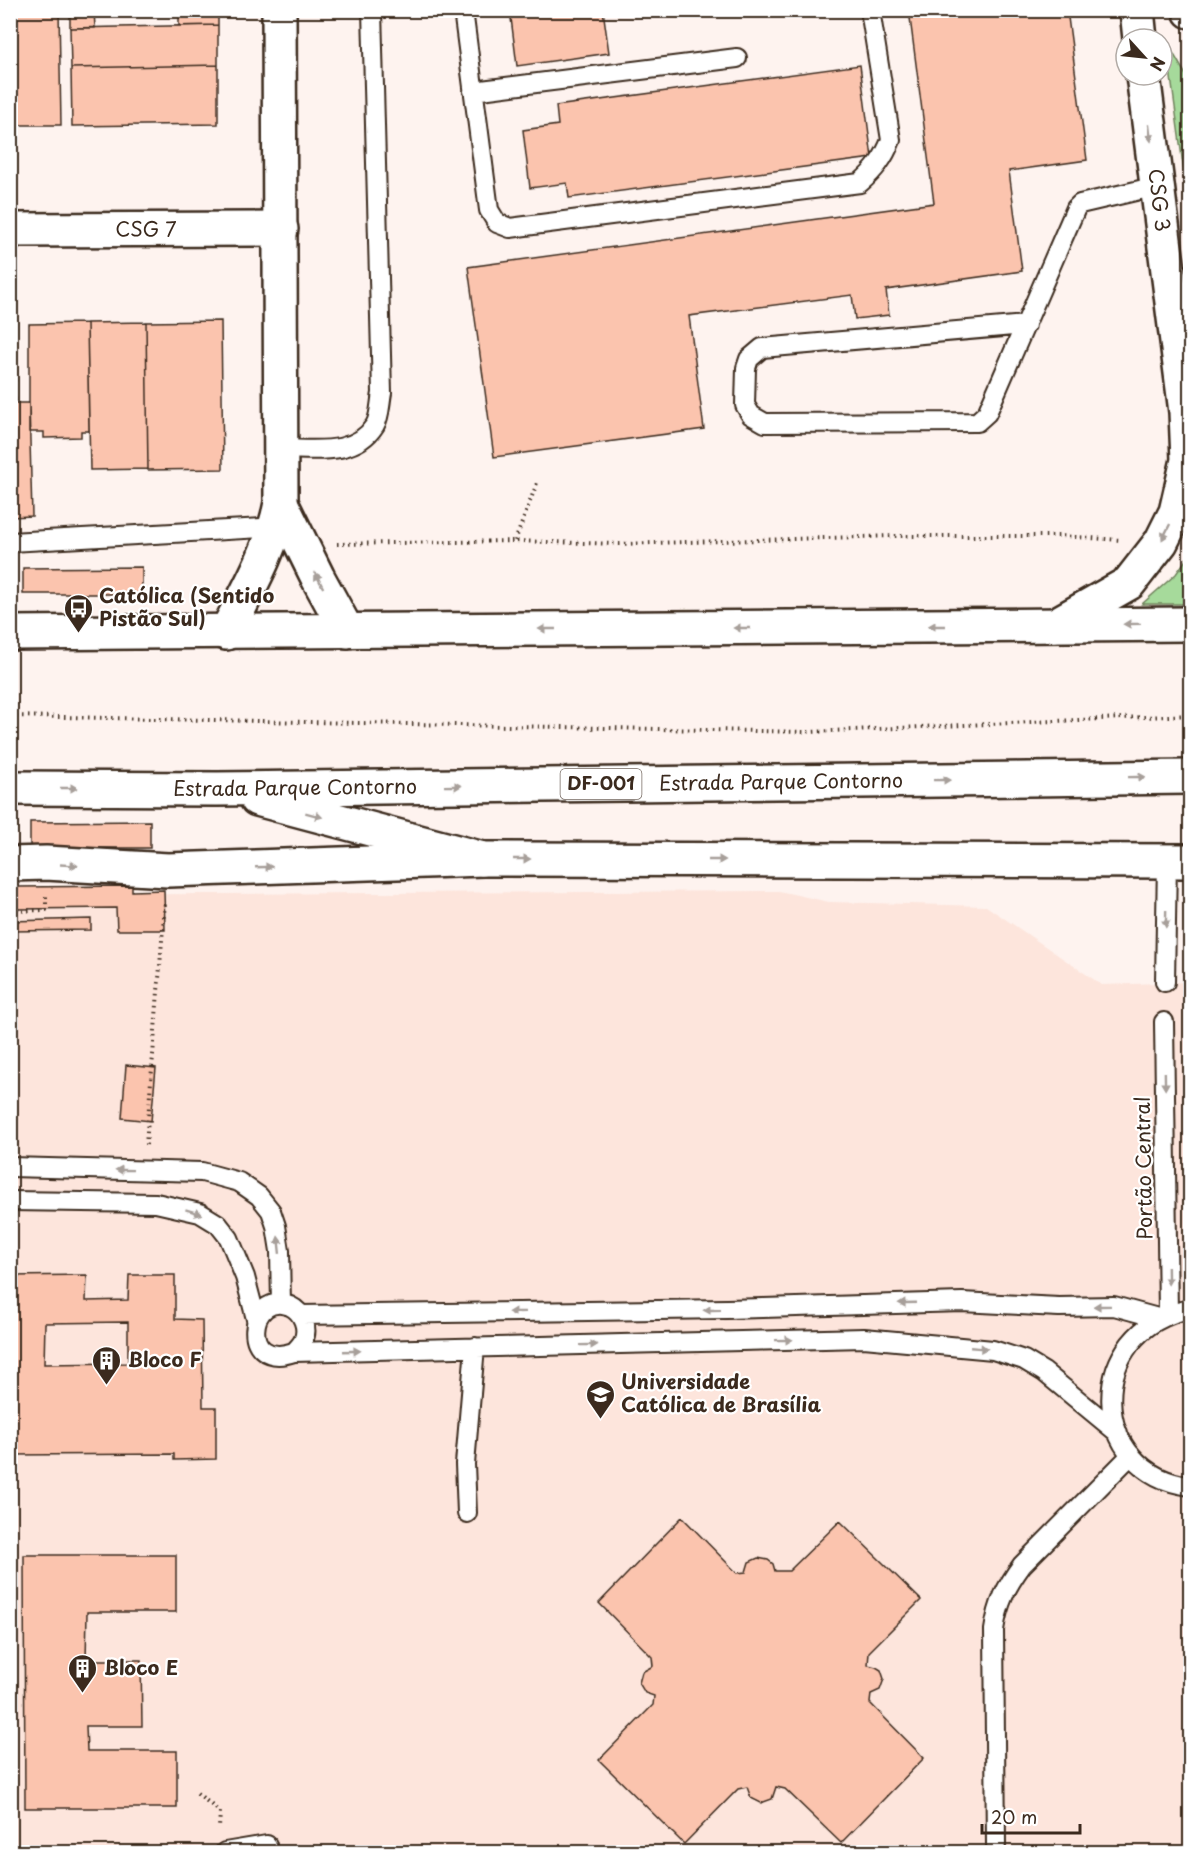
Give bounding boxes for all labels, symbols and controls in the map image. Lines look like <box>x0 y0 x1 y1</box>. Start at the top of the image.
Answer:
north arrow <box>1114 27 1174 87</box>
text: N <box>1145 53 1172 75</box>
one-way arrow <box>1145 124 1154 143</box>
street label: CSG 3 <box>1141 167 1179 233</box>
street label: CSG 7 <box>115 213 177 244</box>
one-way arrow <box>1162 523 1172 541</box>
one-way arrow <box>314 571 324 588</box>
place label: Católica (Sentido Pistão Sul) <box>99 580 274 633</box>
bus stop icon: Católica (Sentido Pistão Sul) <box>62 592 94 634</box>
one-way arrow <box>1123 619 1142 629</box>
one-way arrow <box>928 621 947 631</box>
one-way arrow <box>733 623 752 633</box>
one-way arrow <box>538 624 557 634</box>
street label: Estrada Parque Contorno <box>659 765 903 798</box>
road number: DF-001 <box>560 769 642 799</box>
street label: Estrada Parque Contorno <box>173 771 417 803</box>
one-way arrow <box>1127 773 1146 782</box>
one-way arrow <box>932 775 951 785</box>
one-way arrow <box>443 781 462 791</box>
one-way arrow <box>59 783 78 793</box>
one-way arrow <box>306 811 324 820</box>
one-way arrow <box>512 854 531 864</box>
one-way arrow <box>707 855 726 865</box>
one-way arrow <box>59 860 78 869</box>
one-way arrow <box>254 862 273 872</box>
one-way arrow <box>1161 910 1171 929</box>
one-way arrow <box>1160 1071 1170 1090</box>
street label: Portão Central <box>1127 1096 1159 1240</box>
one-way arrow <box>115 1165 134 1174</box>
one-way arrow <box>185 1208 203 1217</box>
one-way arrow <box>274 1236 283 1255</box>
one-way arrow <box>1163 1266 1173 1285</box>
one-way arrow <box>898 1299 917 1308</box>
one-way arrow <box>1092 1301 1111 1311</box>
one-way arrow <box>703 1305 722 1314</box>
one-way arrow <box>508 1307 527 1317</box>
one-way arrow <box>775 1335 794 1345</box>
one-way arrow <box>580 1340 599 1350</box>
one-way arrow <box>969 1343 988 1353</box>
building icon: Bloco F <box>91 1344 123 1386</box>
place label: Bloco F <box>128 1344 202 1374</box>
one-way arrow <box>343 1346 362 1355</box>
place label: Universidade Católica de Brasília <box>621 1366 822 1419</box>
school or university icon: Universidade Católica de Brasília <box>584 1378 616 1420</box>
building icon: Bloco E <box>67 1652 99 1694</box>
place label: Bloco E <box>104 1652 178 1682</box>
scale bar <box>982 1797 1080 1835</box>
text: 20 m <box>991 1803 1037 1830</box>

